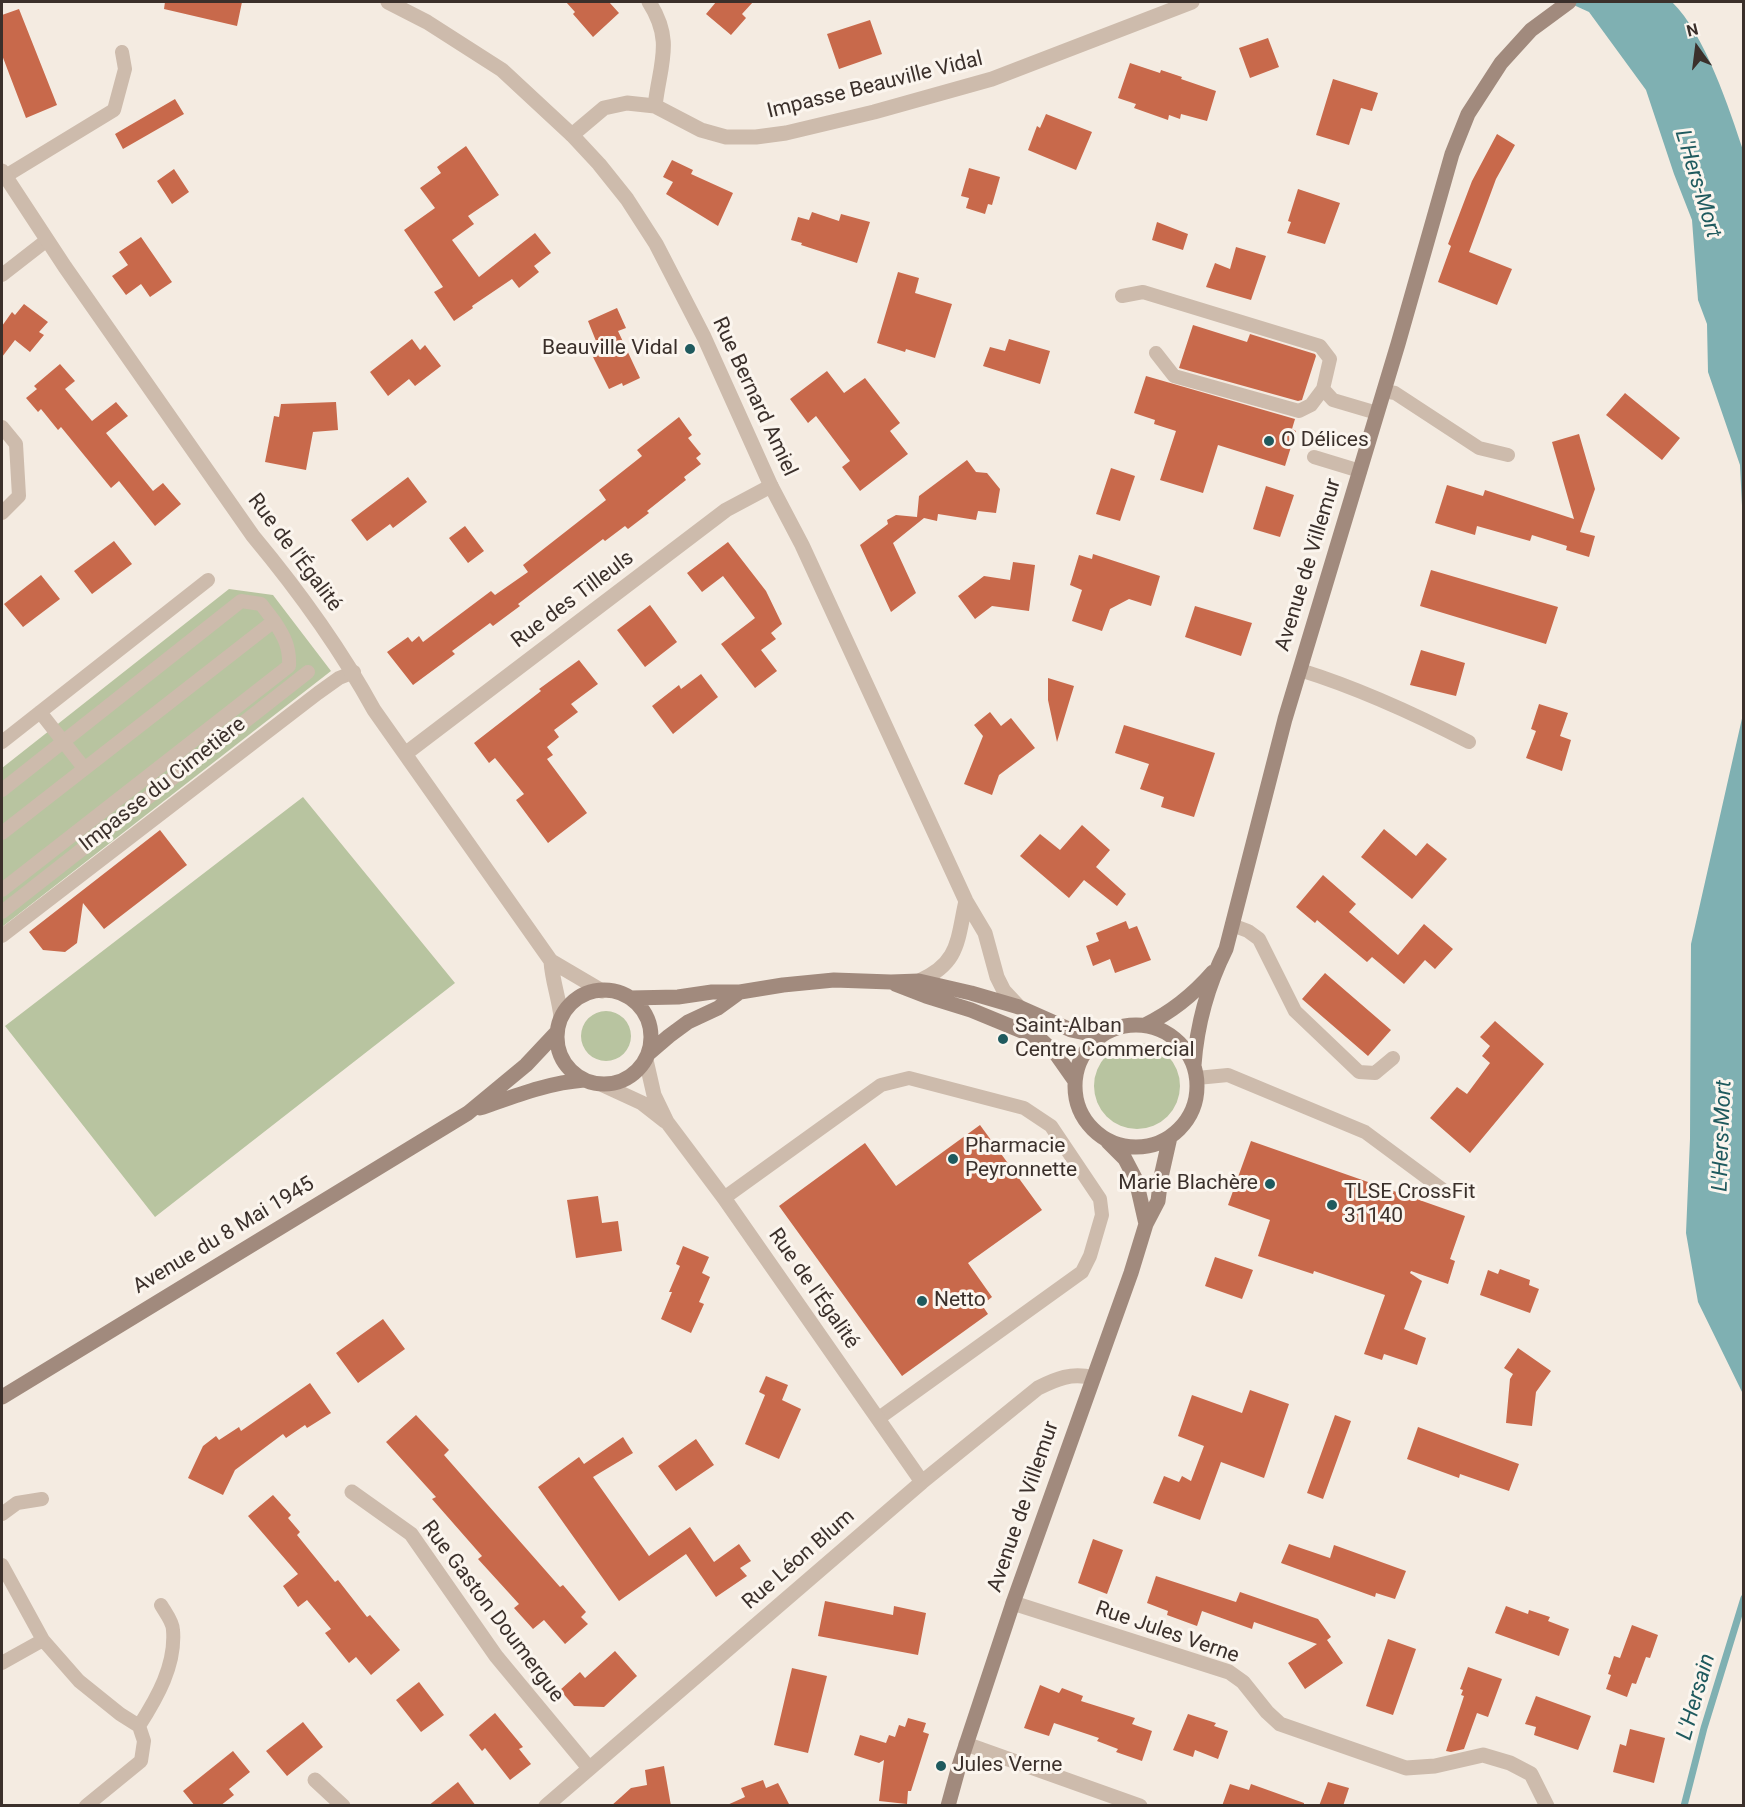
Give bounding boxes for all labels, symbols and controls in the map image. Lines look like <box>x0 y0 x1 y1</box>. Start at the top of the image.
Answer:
north arrow <box>1667 18 1727 78</box>
text: N <box>1685 19 1700 41</box>
street label: Impasse Beauville Vidal <box>765 47 985 125</box>
water label: L'Hers-Mort <box>1668 127 1726 241</box>
street label: Rue Bernard Amiel <box>706 313 802 481</box>
place label: Beauville Vidal <box>542 336 678 362</box>
marker: Beauville Vidal <box>683 342 697 356</box>
place label: O Délices <box>1281 428 1369 454</box>
marker: O Délices <box>1262 434 1276 448</box>
street label: Avenue de Villemur <box>1271 476 1347 654</box>
street label: Rue de l'Égalité <box>242 489 346 617</box>
street label: Rue des Tilleuls <box>507 546 639 654</box>
street label: Impasse du Cimetière <box>75 712 251 858</box>
place label: Saint-Alban Centre Commercial <box>1015 1014 1195 1064</box>
marker: Saint-Alban Centre Commercial <box>996 1032 1010 1046</box>
water label: L'Hers-Mort <box>1708 1080 1738 1192</box>
place label: Pharmacie Peyronnette <box>965 1134 1077 1184</box>
marker: Pharmacie Peyronnette <box>946 1152 960 1166</box>
place label: Marie Blachère <box>1118 1171 1258 1197</box>
street label: Avenue du 8 Mai 1945 <box>129 1172 319 1300</box>
marker: Marie Blachère <box>1263 1177 1277 1191</box>
place label: TLSE CrossFit 31140 <box>1344 1180 1475 1230</box>
marker: TLSE CrossFit 31140 <box>1325 1198 1339 1212</box>
street label: Rue de l'Égalité <box>762 1224 864 1354</box>
place label: Netto <box>934 1288 986 1314</box>
marker: Netto <box>915 1294 929 1308</box>
street label: Avenue de Villemur <box>983 1418 1065 1596</box>
street label: Rue Léon Blum <box>738 1504 860 1616</box>
street label: Rue Gaston Doumergue <box>415 1516 569 1708</box>
street label: Rue Jules Verne <box>1092 1597 1242 1669</box>
water label: L'Hersain <box>1672 1651 1722 1743</box>
place label: Jules Verne <box>953 1753 1062 1779</box>
marker: Jules Verne <box>934 1759 948 1773</box>

